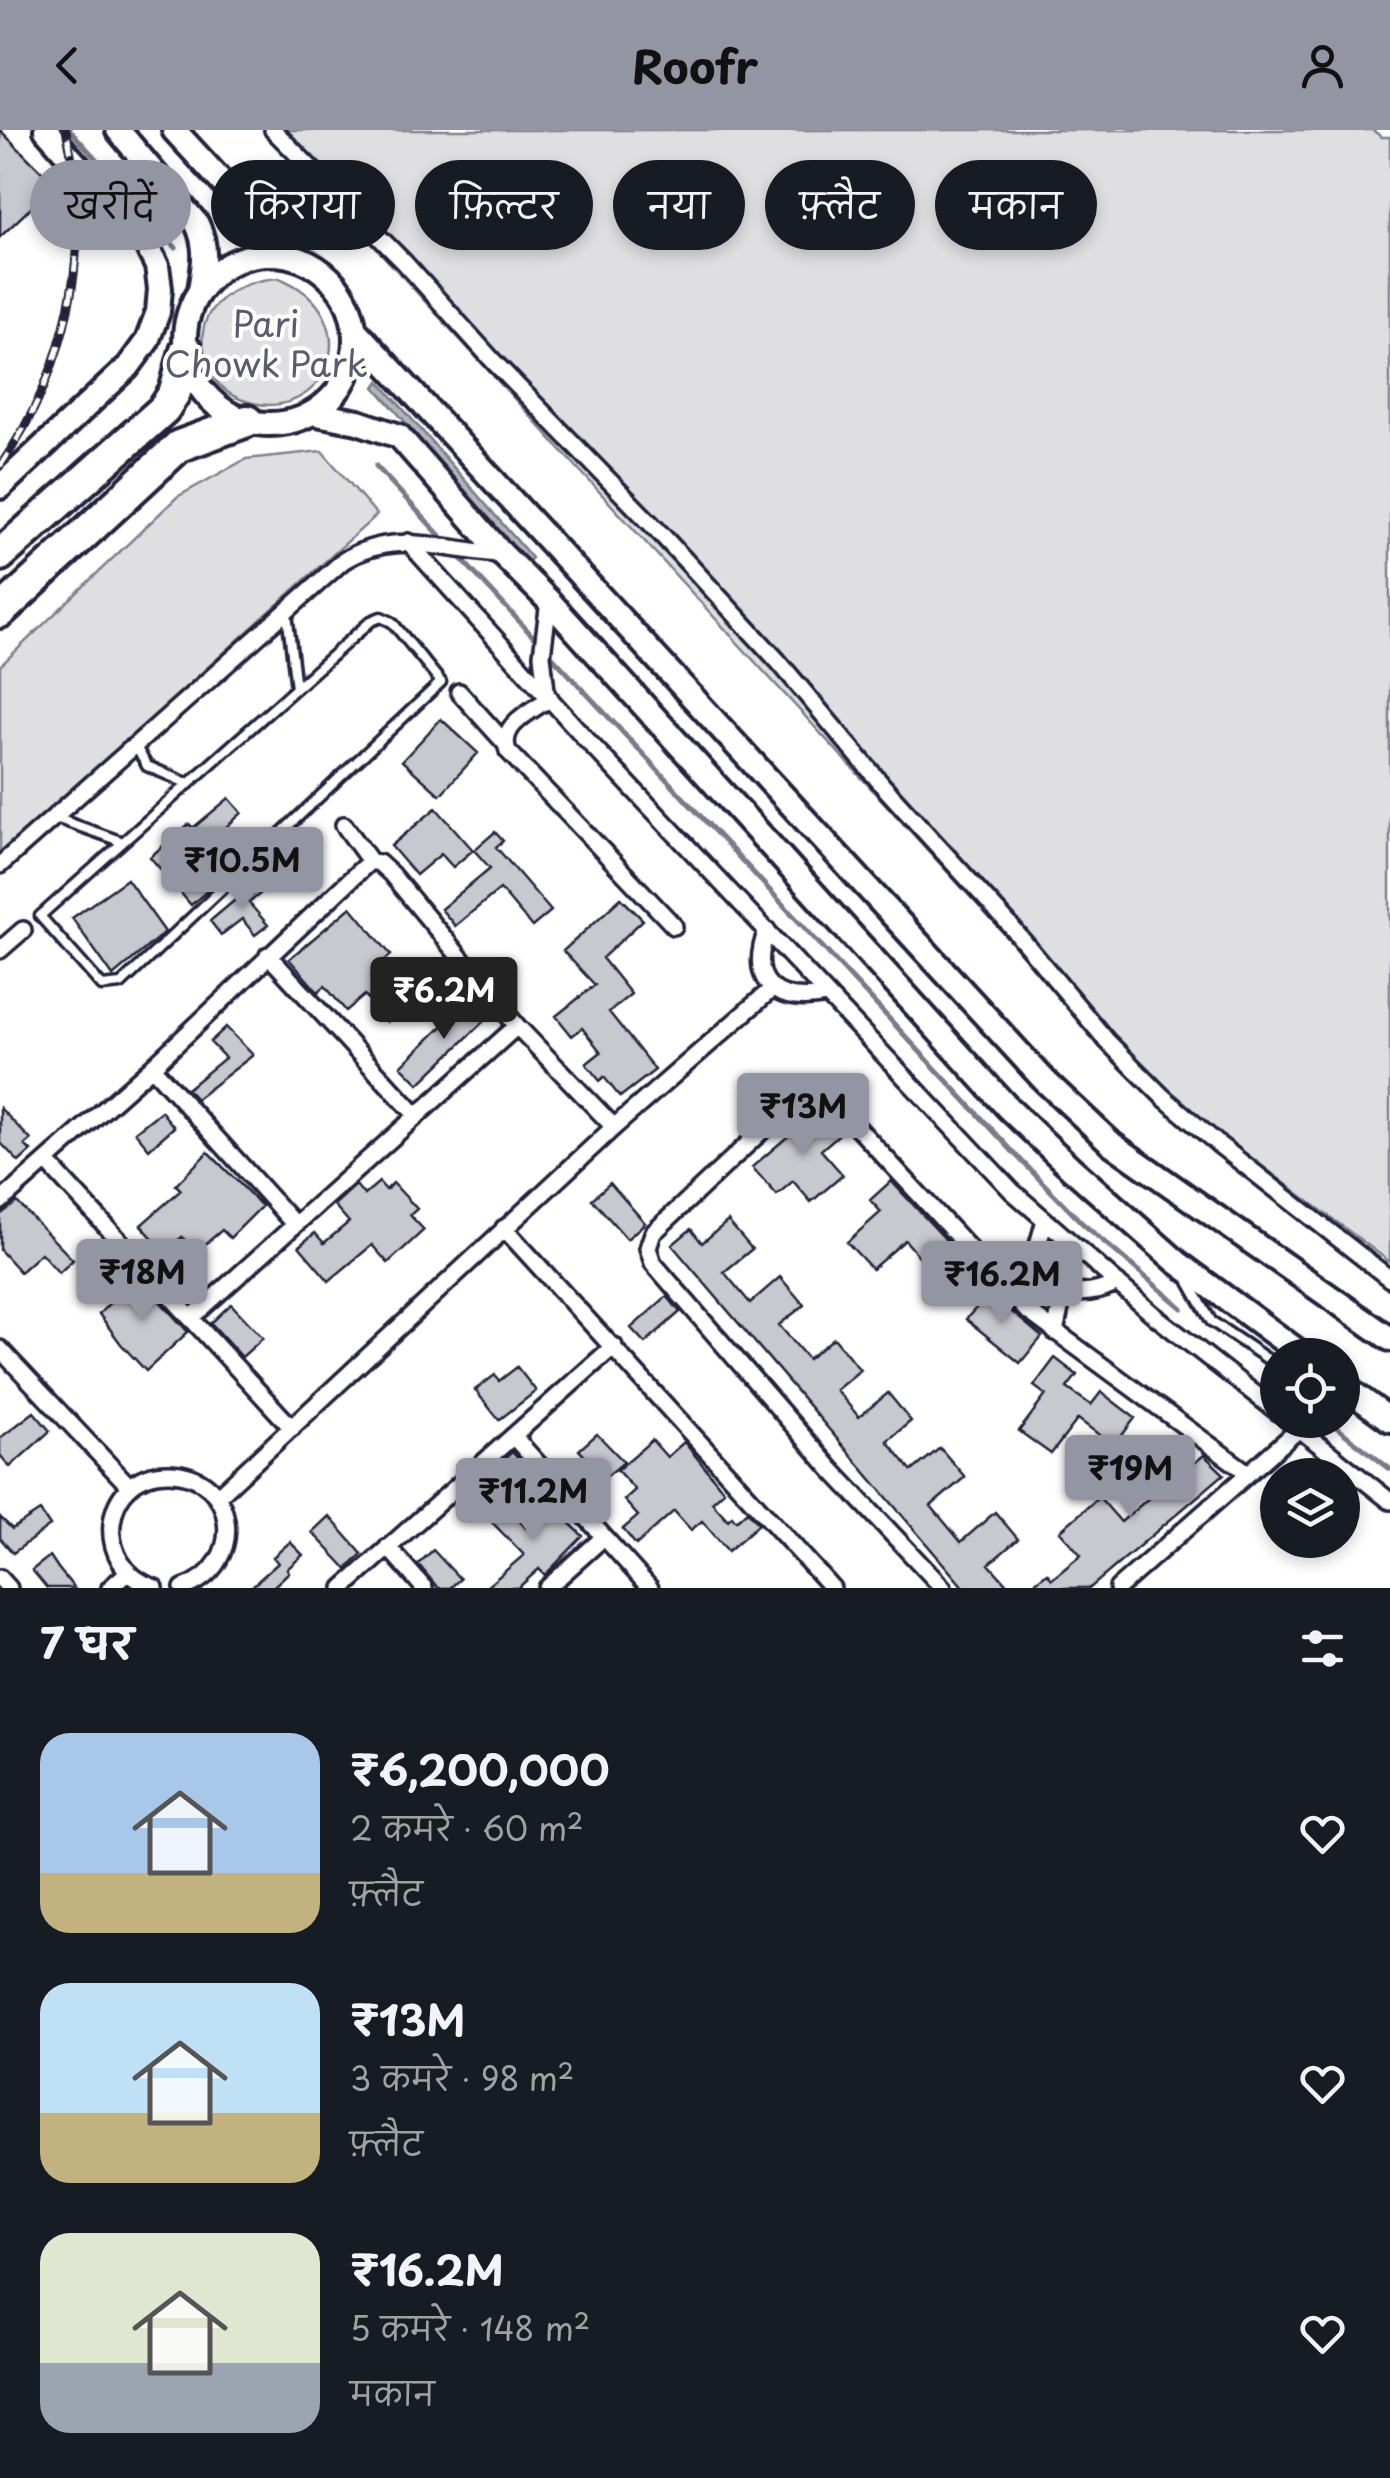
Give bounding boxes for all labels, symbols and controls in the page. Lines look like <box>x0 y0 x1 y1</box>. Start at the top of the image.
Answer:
text: Roofr <box>632 31 758 99</box>
icon: back <box>40 38 95 93</box>
icon: person <box>1295 38 1350 93</box>
chip: खरीदें <box>30 160 191 250</box>
chip: किराया <box>211 160 395 250</box>
chip: फ़िल्टर <box>415 160 593 250</box>
chip: नया <box>613 160 745 250</box>
chip: फ़्लैट <box>765 160 915 250</box>
chip: मकान <box>935 160 1097 250</box>
park label: Pari Chowk Park <box>164 296 368 389</box>
pin: ₹10.5M <box>161 827 323 912</box>
text: ₹10.5M <box>183 835 301 883</box>
pin: ₹6.2M <box>374 957 514 1042</box>
text: ₹6.2M <box>392 965 496 1013</box>
pin: ₹13M <box>744 1073 862 1158</box>
text: ₹13M <box>759 1081 847 1129</box>
pin: ₹18M <box>83 1239 201 1324</box>
pin: ₹16.2M <box>921 1241 1083 1326</box>
text: ₹18M <box>98 1247 186 1295</box>
text: ₹16.2M <box>943 1249 1061 1297</box>
map controls <box>1260 1338 1360 1558</box>
button: locate <box>1260 1338 1360 1438</box>
pin: ₹19M <box>1071 1435 1189 1520</box>
text: ₹19M <box>1087 1443 1173 1491</box>
pin: ₹11.2M <box>452 1458 614 1543</box>
button: layers <box>1260 1458 1360 1558</box>
text: ₹11.2M <box>478 1466 588 1514</box>
text: 7 घर <box>40 1610 134 1673</box>
icon: filters <box>1295 1621 1350 1676</box>
text: ₹6,200,000 <box>350 1737 610 1800</box>
icon: home <box>120 1773 240 1893</box>
text: 2 कमरे · 60 m² <box>350 1804 584 1852</box>
icon: heart <box>1295 1806 1350 1861</box>
text: फ़्लैट <box>350 1869 423 1917</box>
text: ₹13M <box>350 1987 466 2050</box>
icon: home <box>120 2023 240 2143</box>
text: 3 कमरे · 98 m² <box>350 2054 574 2102</box>
icon: heart <box>1295 2056 1350 2111</box>
text: फ़्लैट <box>350 2119 423 2167</box>
text: ₹16.2M <box>350 2237 504 2300</box>
icon: home <box>120 2273 240 2393</box>
text: 5 कमरे · 148 m² <box>350 2304 590 2352</box>
icon: heart <box>1295 2306 1350 2361</box>
text: मकान <box>350 2369 435 2417</box>

